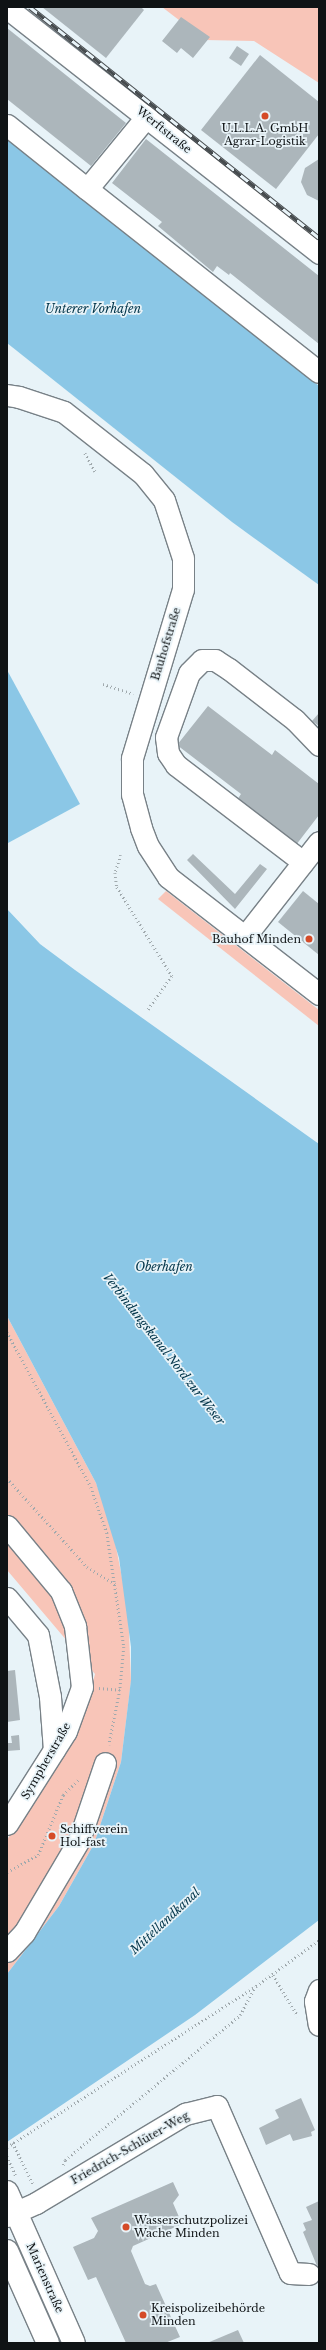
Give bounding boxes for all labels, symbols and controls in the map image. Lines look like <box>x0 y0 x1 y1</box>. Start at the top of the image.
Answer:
street label: Werftstraße <box>134 104 194 156</box>
marker: U.L.L.A. GmbH Agrar-Logistik <box>260 111 270 121</box>
place label: U.L.L.A. GmbH Agrar-Logistik <box>222 122 308 148</box>
water label: Unterer Vorhafen <box>45 302 141 316</box>
street label: Bauhofstraße <box>149 606 183 682</box>
place label: Bauhof Minden <box>212 932 301 946</box>
marker: Bauhof Minden <box>304 934 314 944</box>
water label: Oberhafen <box>135 1260 193 1274</box>
water label: Verbindungskanal Nord zur Weser <box>100 1270 228 1428</box>
street label: Sympherstraße <box>19 1720 73 1802</box>
place label: Schiffverein Hol-fast <box>60 1823 128 1849</box>
marker: Schiffverein Hol-fast <box>47 1831 57 1841</box>
water label: Mittellandkanal <box>127 1885 203 1957</box>
street label: Friedrich-Schlüter-Weg <box>69 2109 191 2187</box>
place label: Wasserschutzpolizei Wache Minden <box>134 2214 248 2240</box>
marker: Wasserschutzpolizei Wache Minden <box>121 2222 131 2232</box>
street label: Marienstraße <box>24 2241 66 2315</box>
place label: Kreispolizeibehörde Minden <box>151 2302 265 2328</box>
marker: Kreispolizeibehörde Minden <box>138 2310 148 2320</box>

